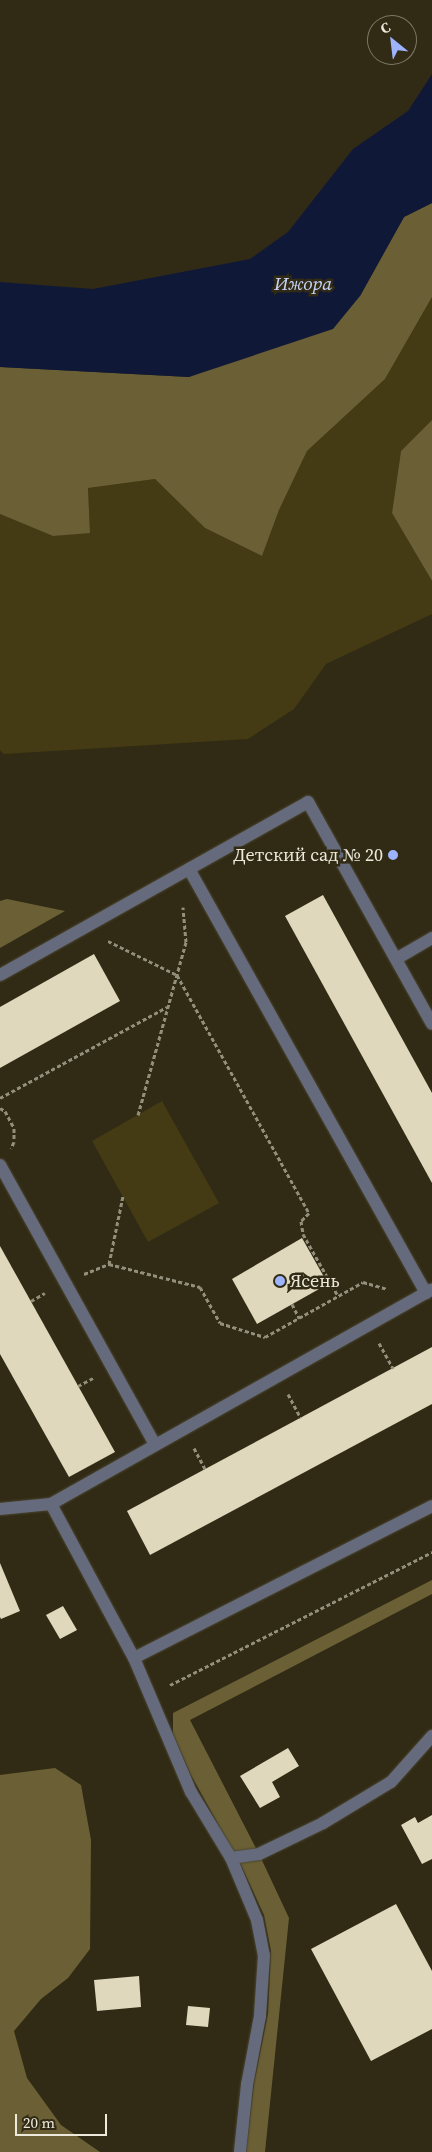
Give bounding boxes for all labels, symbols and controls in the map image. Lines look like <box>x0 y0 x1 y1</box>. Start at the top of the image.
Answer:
north arrow <box>367 15 417 65</box>
text: С <box>377 17 394 39</box>
water label: Ижора <box>274 273 332 295</box>
place label: Детский сад № 20 <box>233 844 383 866</box>
marker: Детский сад № 20 <box>387 849 399 861</box>
place label: Ясень <box>290 1270 340 1292</box>
marker: Ясень <box>274 1275 286 1287</box>
scale bar <box>18 2104 110 2136</box>
text: 20 m <box>23 2112 55 2133</box>

